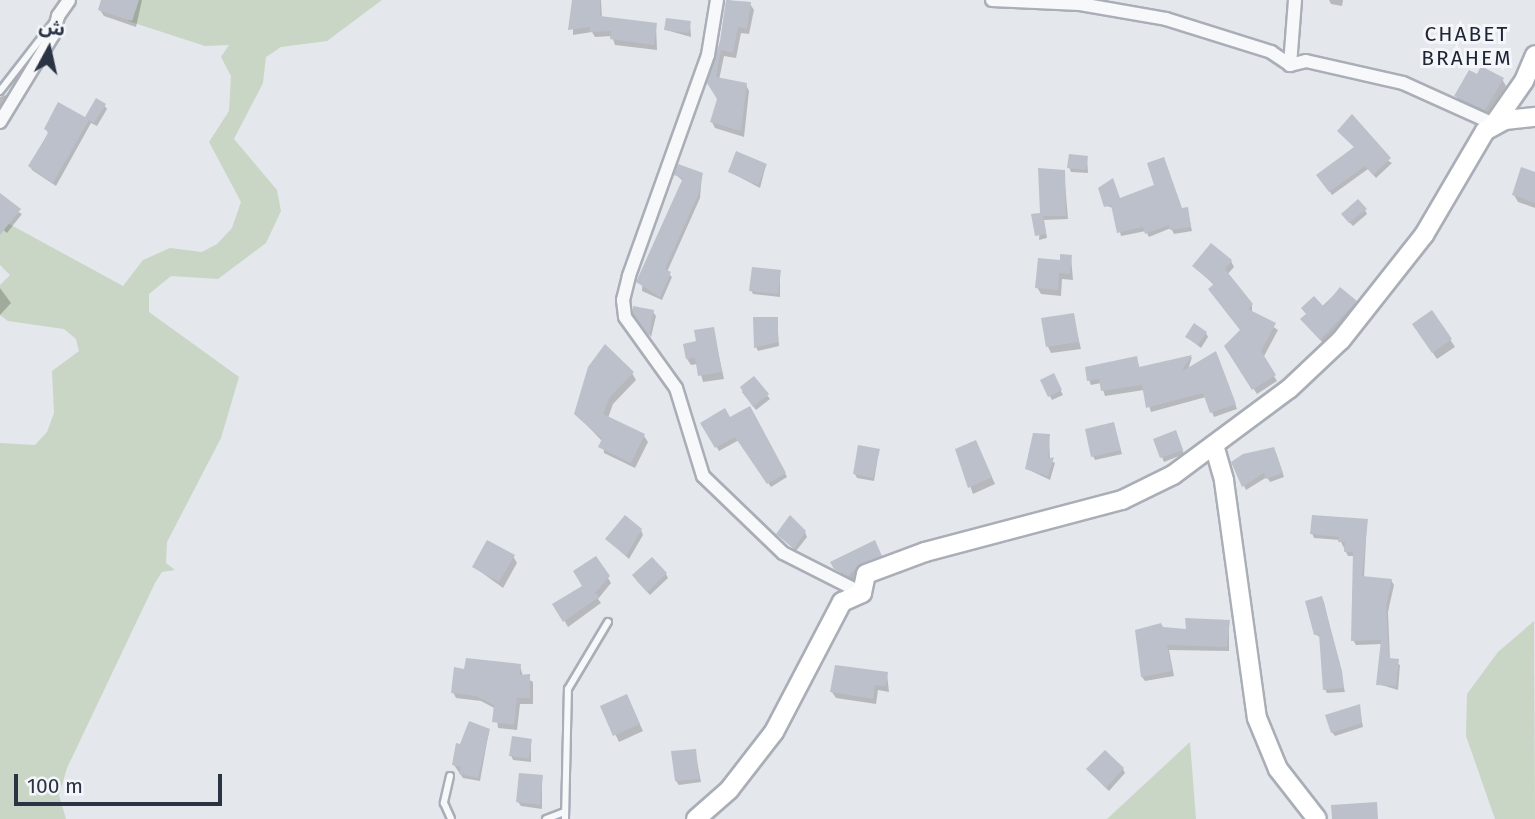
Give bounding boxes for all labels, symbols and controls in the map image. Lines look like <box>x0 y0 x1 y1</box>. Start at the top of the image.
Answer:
north arrow <box>14 14 84 84</box>
text: ش <box>38 15 66 41</box>
district label: CHABET BRAHEM <box>1422 21 1512 71</box>
scale bar <box>18 760 226 804</box>
text: 100 m <box>27 773 83 799</box>

